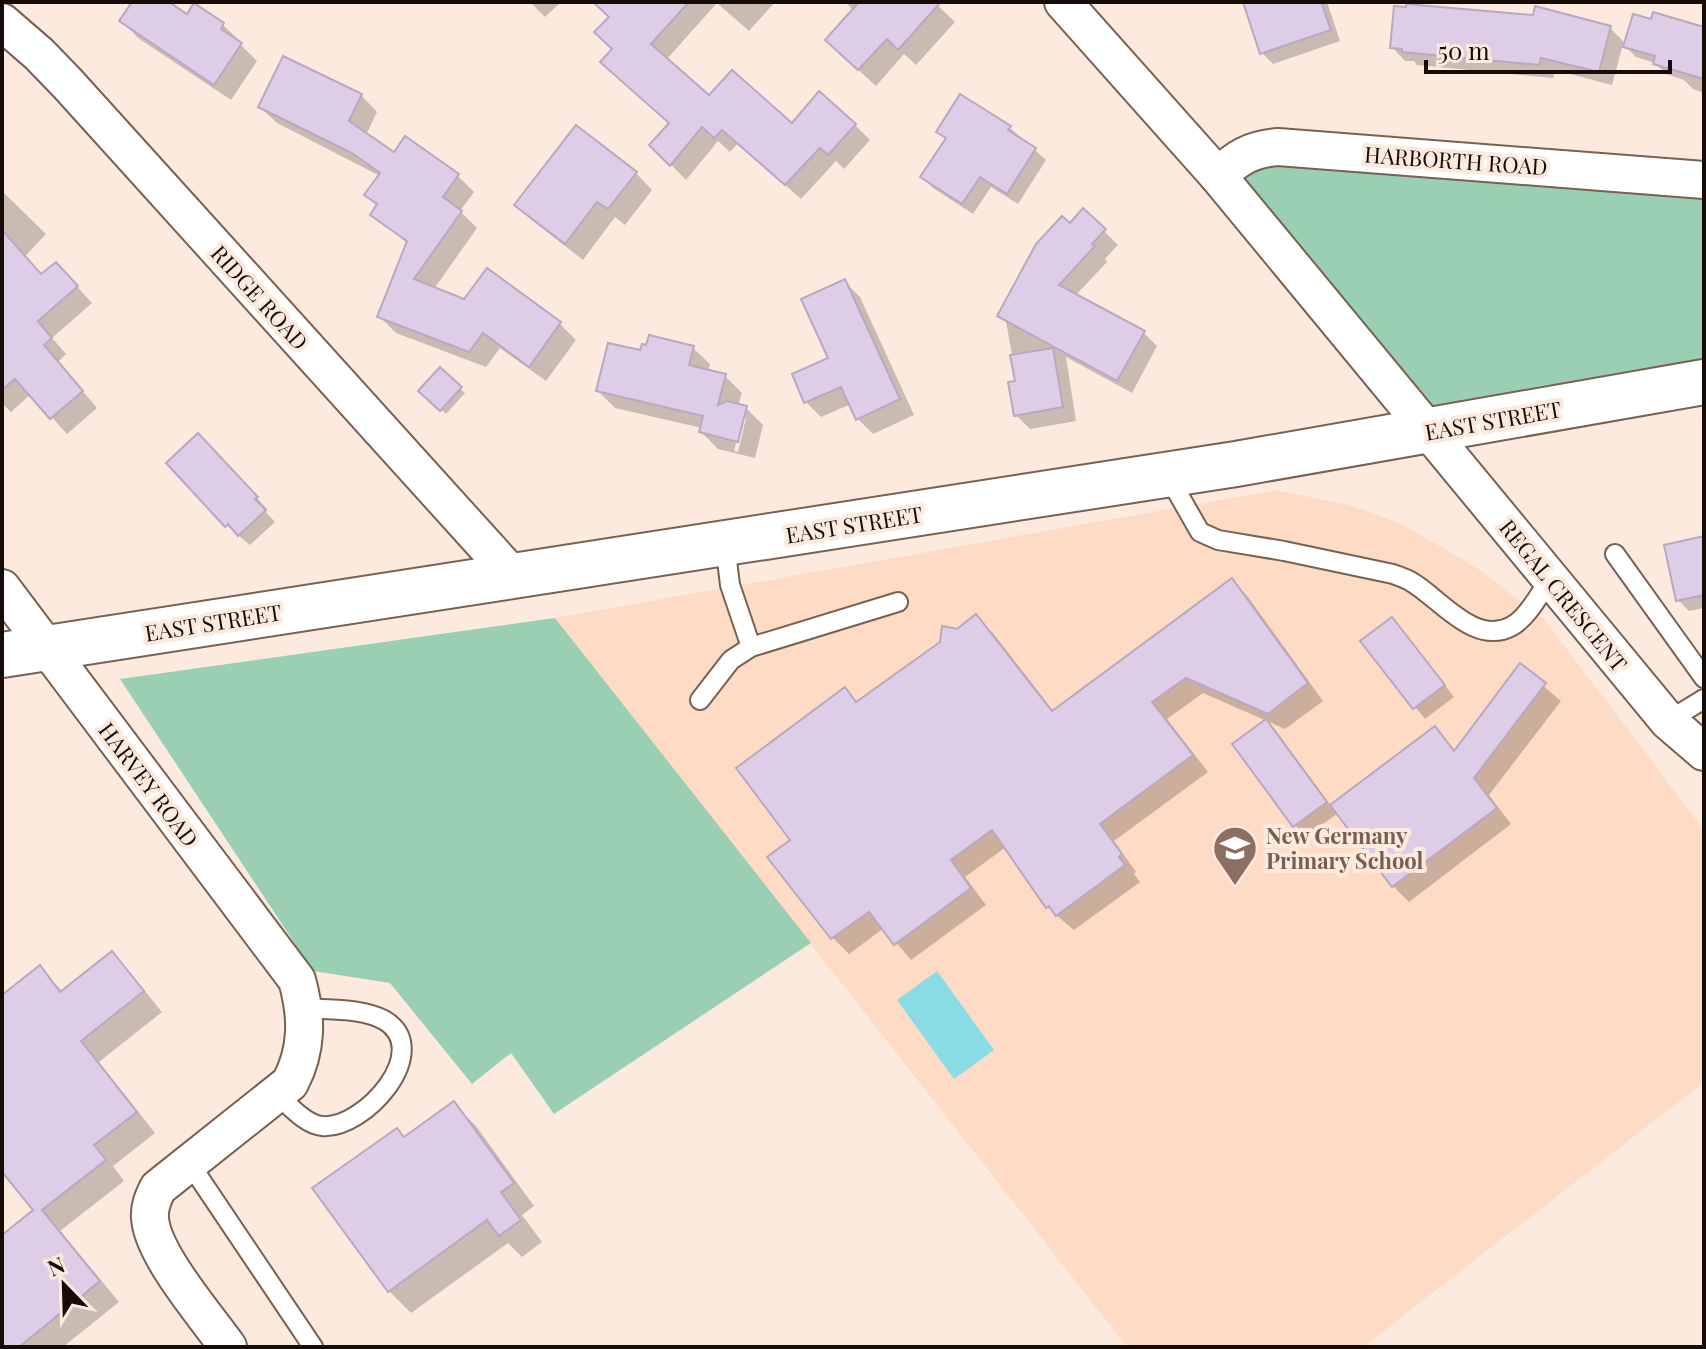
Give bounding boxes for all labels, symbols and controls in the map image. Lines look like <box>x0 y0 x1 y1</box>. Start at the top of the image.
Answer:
scale bar <box>1426 24 1670 74</box>
text: 50 m <box>1438 34 1490 66</box>
street label: HARBORTH ROAD <box>1363 139 1549 181</box>
street label: RIDGE ROAD <box>205 238 315 356</box>
street label: EAST STREET <box>1422 393 1564 447</box>
street label: EAST STREET <box>783 498 925 550</box>
street label: REGAL CRESCENT <box>1493 513 1635 677</box>
street label: EAST STREET <box>142 596 284 648</box>
street label: HARVEY ROAD <box>92 716 206 852</box>
place label: New Germany Primary School <box>1266 820 1424 875</box>
school or university icon: New Germany Primary School <box>1211 824 1259 887</box>
north arrow <box>24 1245 104 1325</box>
text: N <box>43 1249 69 1283</box>

